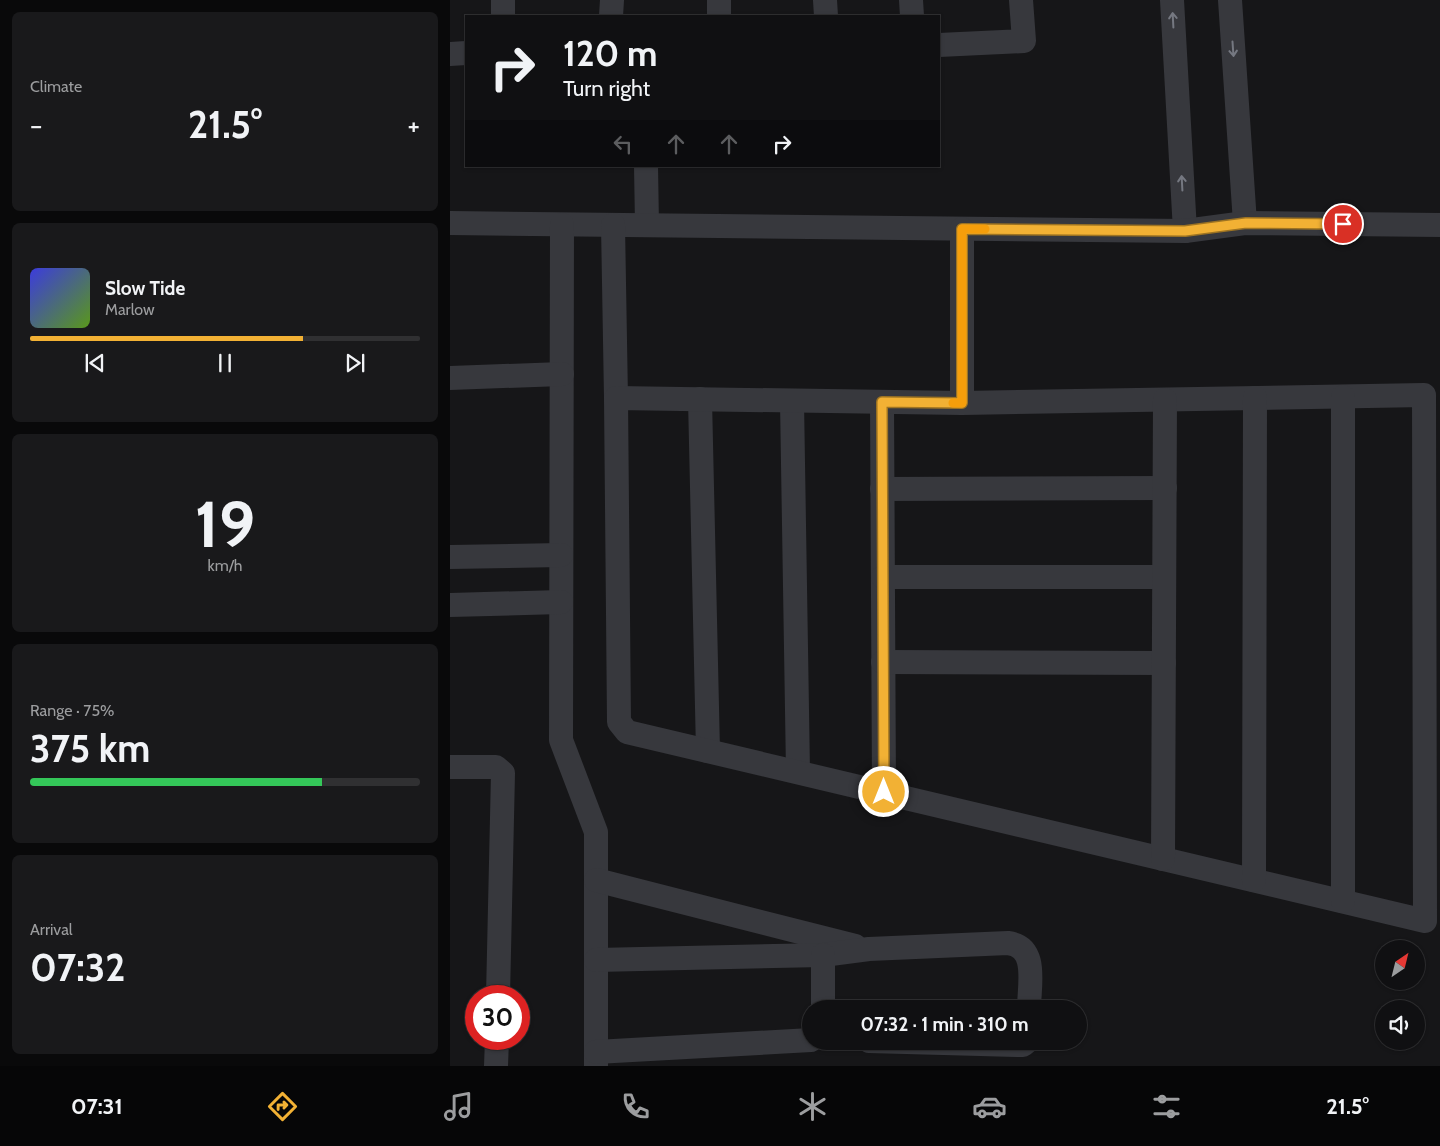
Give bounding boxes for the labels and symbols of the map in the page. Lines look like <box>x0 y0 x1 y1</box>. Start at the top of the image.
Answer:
one-way arrow <box>1168 13 1177 29</box>
one-way arrow <box>1229 40 1238 56</box>
one-way arrow <box>1177 175 1186 191</box>
pin <box>1322 203 1364 245</box>
position arrow <box>857 765 909 817</box>
north arrow <box>1375 940 1425 990</box>
speed limit sign: 30 <box>465 985 530 1050</box>

